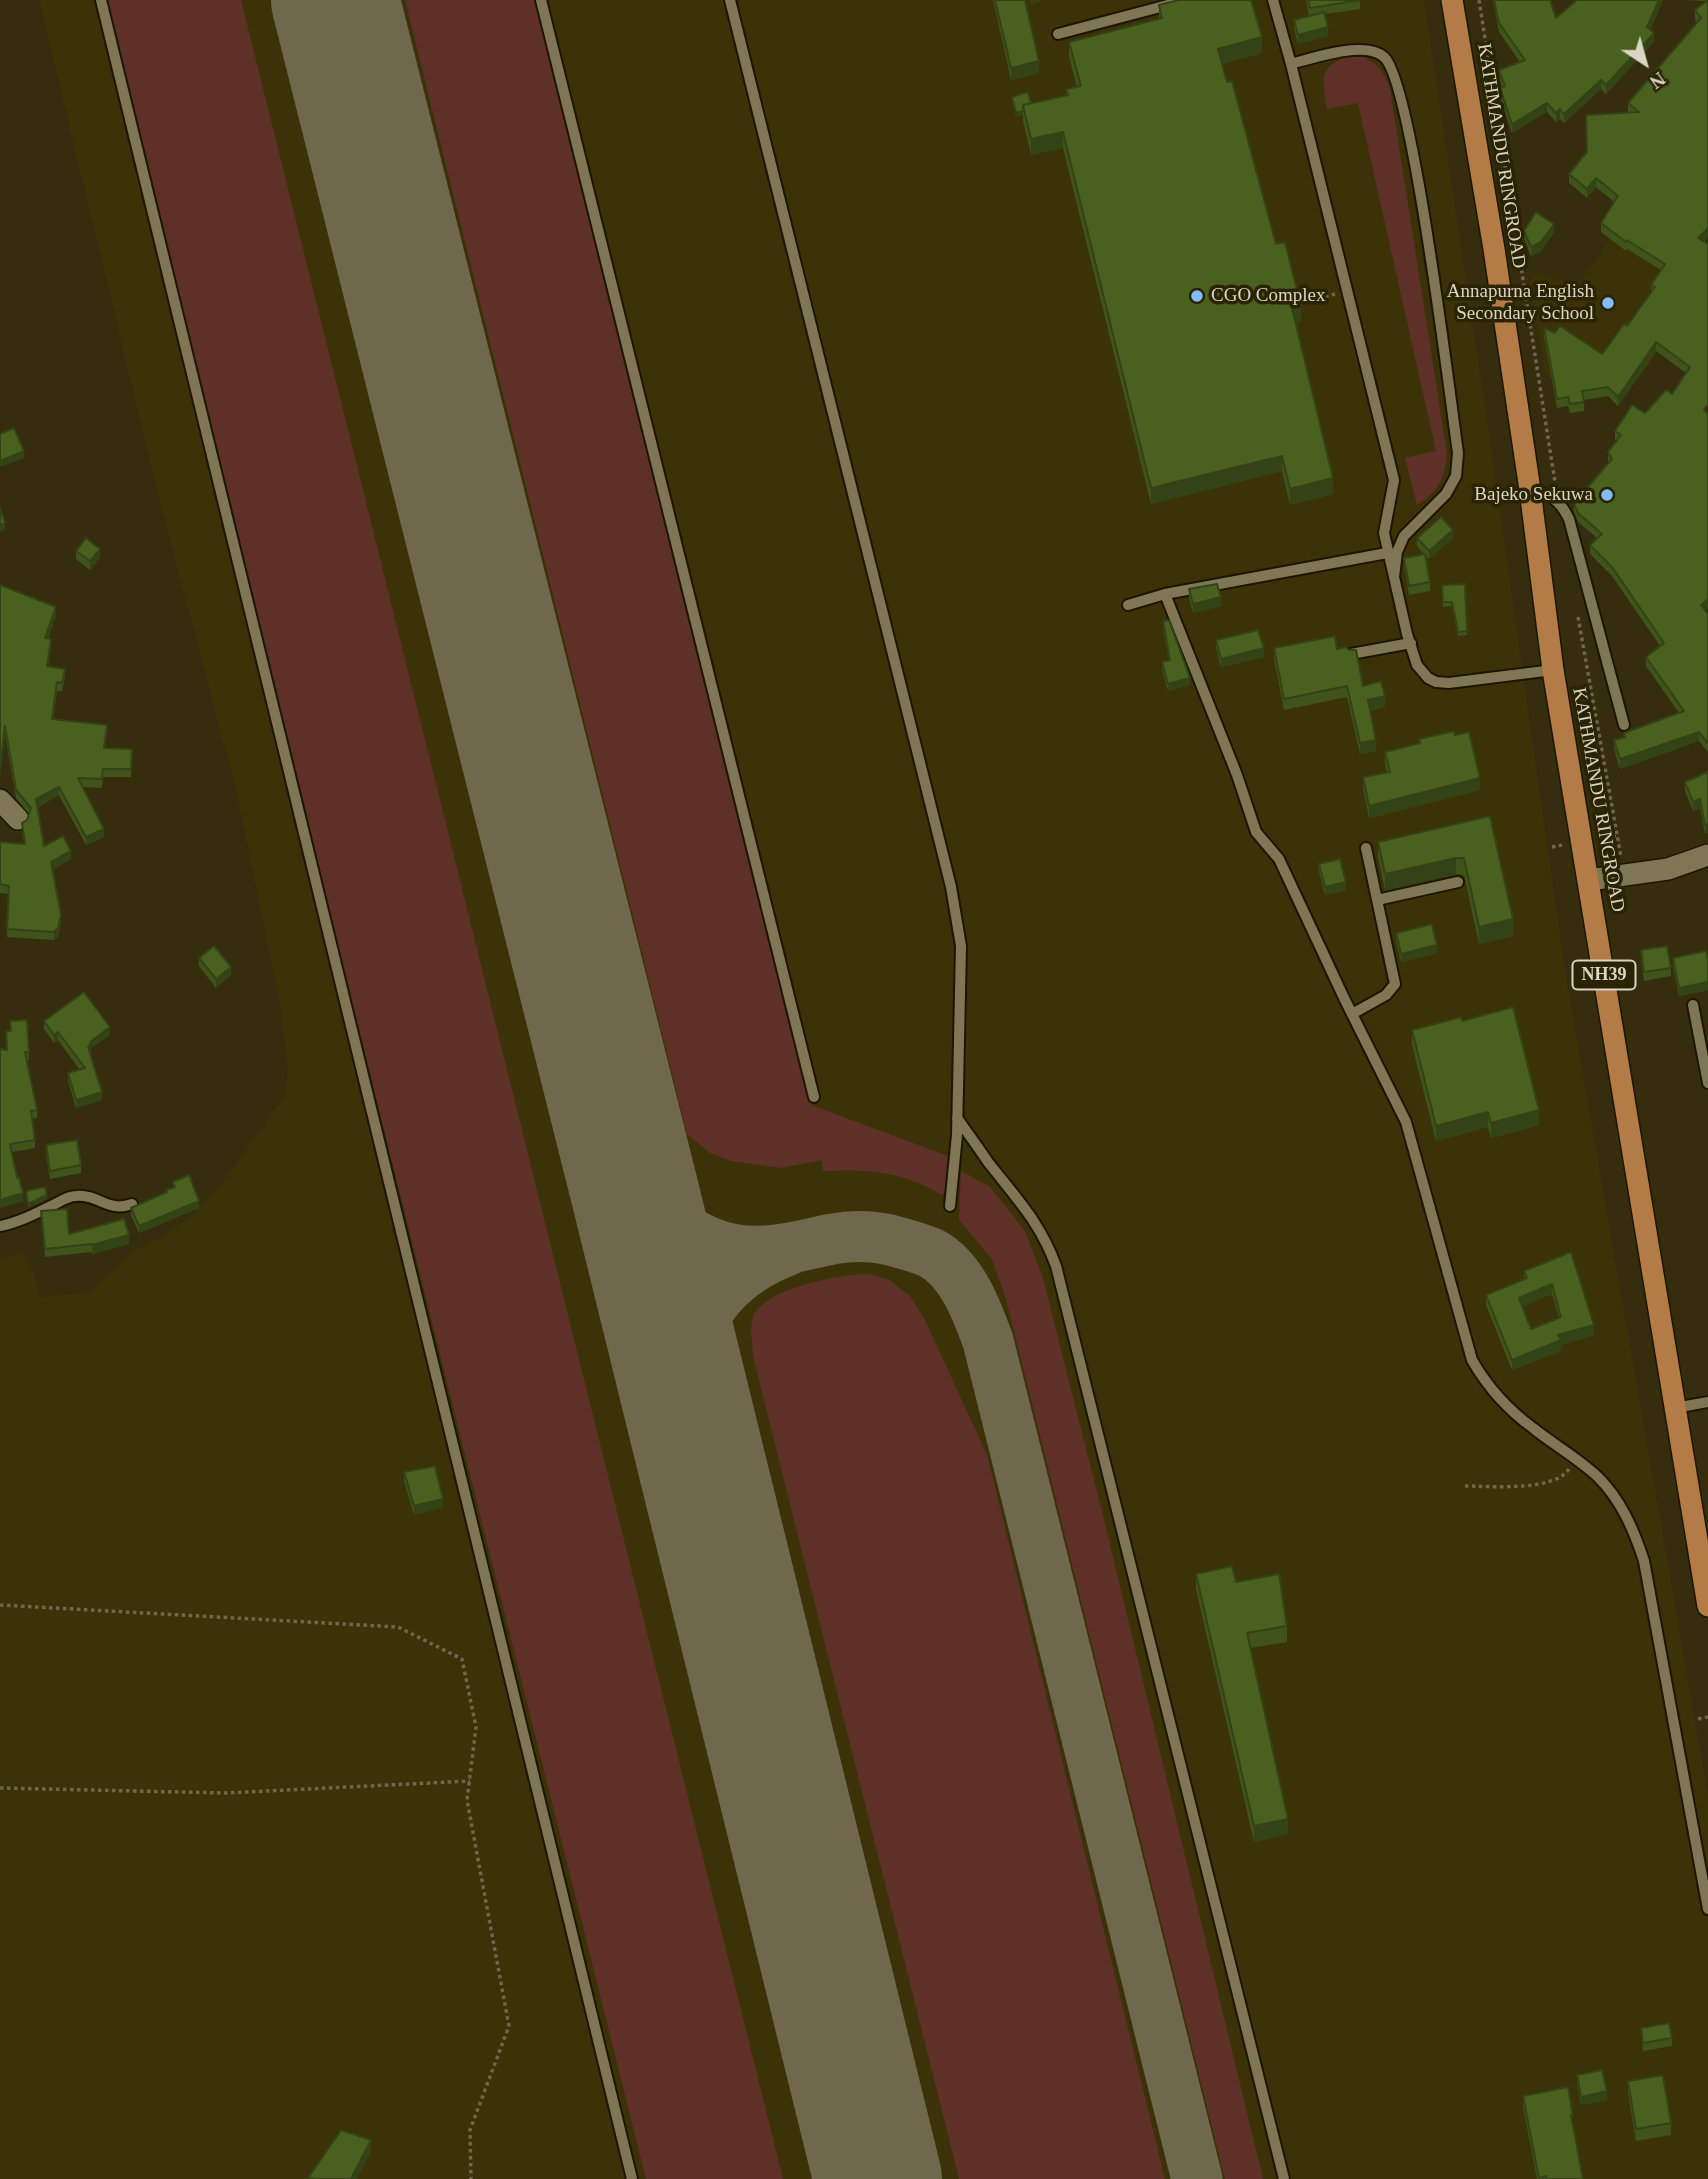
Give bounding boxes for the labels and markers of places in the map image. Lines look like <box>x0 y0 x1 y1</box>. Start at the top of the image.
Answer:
place label: Annapurna English Secondary School <box>1424 281 1594 325</box>
place label: CGO Complex <box>1211 285 1334 307</box>
marker: CGO Complex <box>1189 288 1205 304</box>
marker: Annapurna English Secondary School <box>1600 295 1616 311</box>
place label: Bajeko Sekuwa <box>1459 484 1593 506</box>
marker: Bajeko Sekuwa <box>1599 487 1615 503</box>

